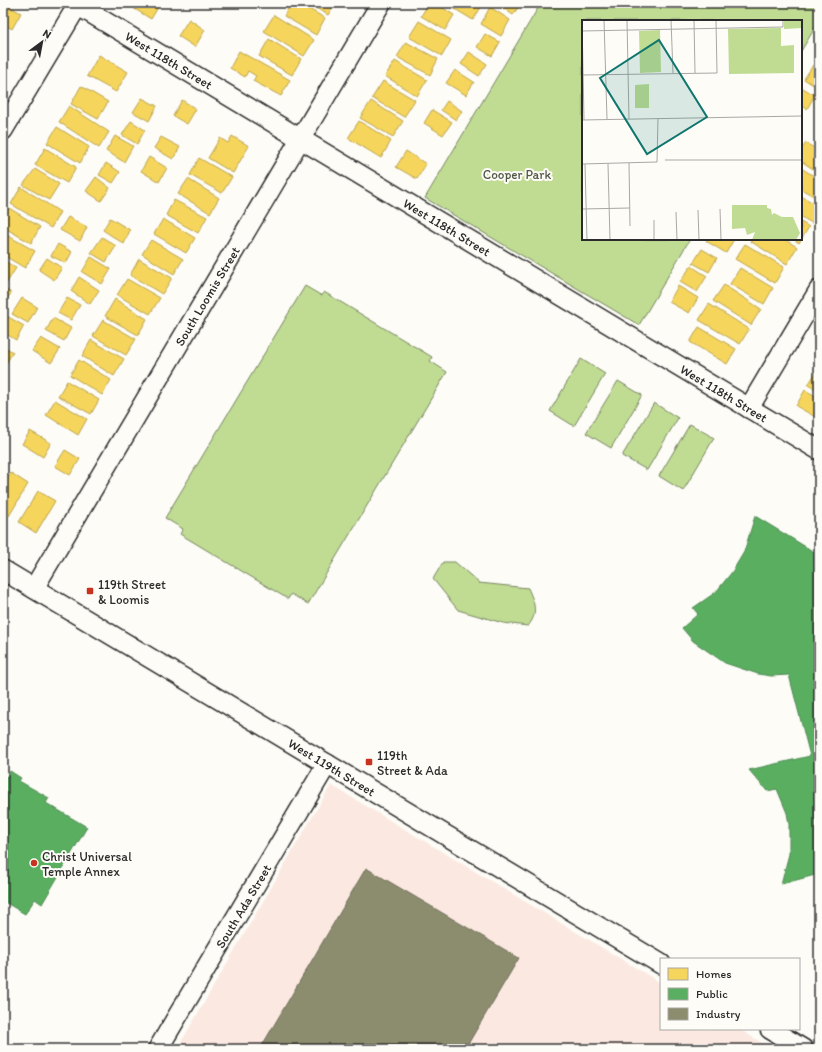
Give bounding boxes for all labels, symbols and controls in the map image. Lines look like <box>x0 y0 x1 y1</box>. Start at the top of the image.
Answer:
inset map <box>582 20 802 240</box>
north arrow <box>22 22 62 62</box>
text: N <box>40 26 54 41</box>
street label: West 118th Street <box>122 28 215 92</box>
park label: Cooper Park <box>483 167 551 182</box>
street label: West 118th Street <box>400 195 493 259</box>
street label: South Loomis Street <box>172 244 243 349</box>
street label: West 118th Street <box>677 361 770 425</box>
place label: 119th Street & Loomis <box>98 577 166 607</box>
marker: 119th Street & Loomis <box>85 586 95 596</box>
street label: West 119th Street <box>286 736 378 799</box>
place label: 119th Street & Ada <box>377 748 448 778</box>
marker: 119th Street & Ada <box>364 757 374 767</box>
place label: Christ Universal Temple Annex <box>42 849 132 879</box>
marker: Christ Universal Temple Annex <box>29 858 39 868</box>
street label: South Ada Street <box>213 862 274 951</box>
legend <box>660 958 800 1030</box>
text: Homes <box>696 967 732 981</box>
text: Public <box>696 987 728 1001</box>
text: Industry <box>696 1007 741 1021</box>

